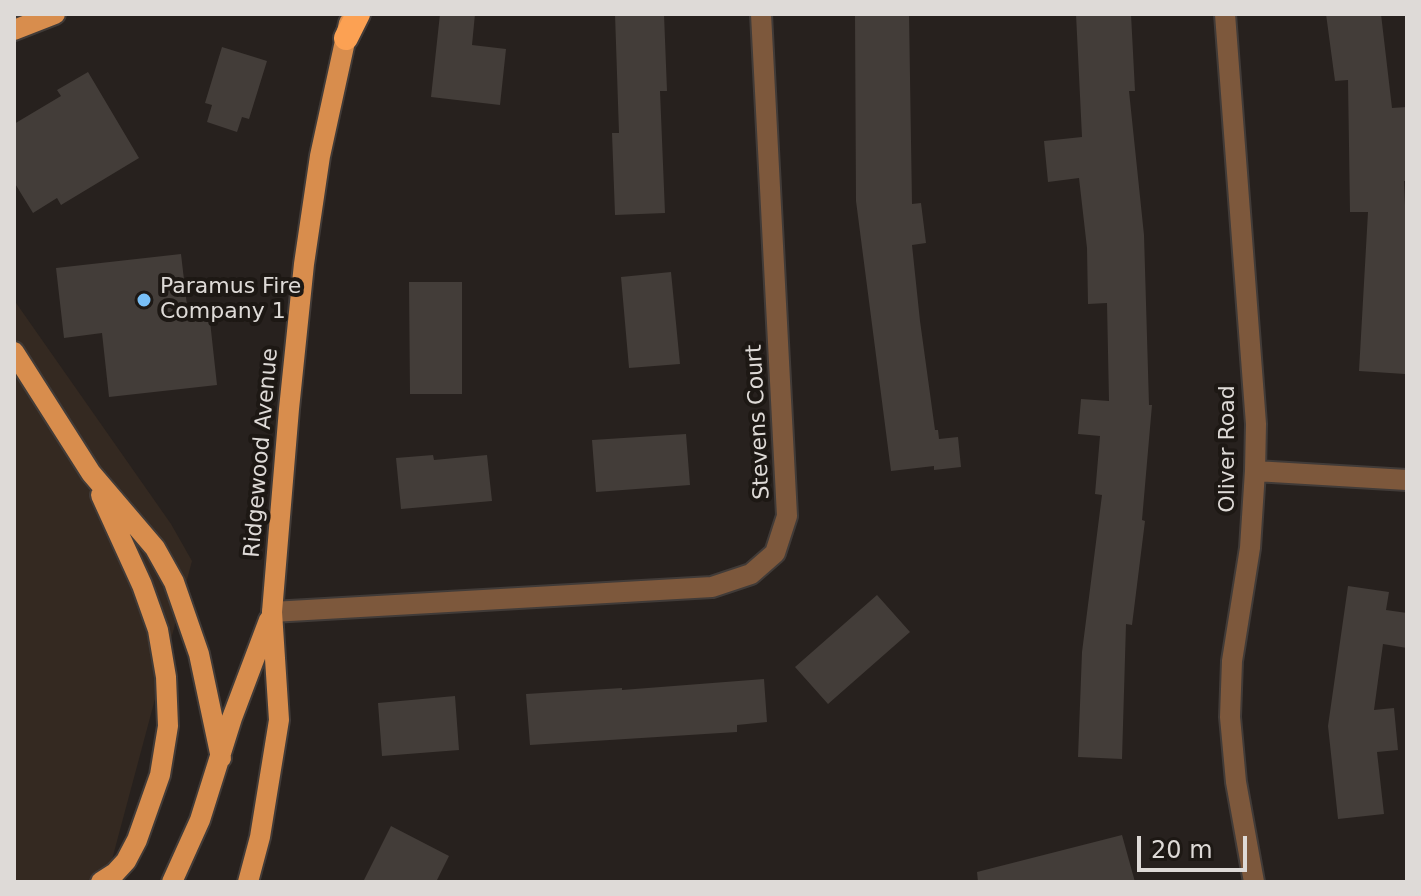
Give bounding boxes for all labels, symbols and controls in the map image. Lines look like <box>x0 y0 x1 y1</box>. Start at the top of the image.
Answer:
place label: Paramus Fire Company 1 <box>160 274 301 326</box>
marker: Paramus Fire Company 1 <box>135 291 153 309</box>
street label: Stevens Court <box>742 344 776 500</box>
street label: Ridgewood Avenue <box>240 347 284 559</box>
street label: Oliver Road <box>1215 385 1241 513</box>
scale bar <box>1141 820 1251 870</box>
text: 20 m <box>1151 836 1213 864</box>

